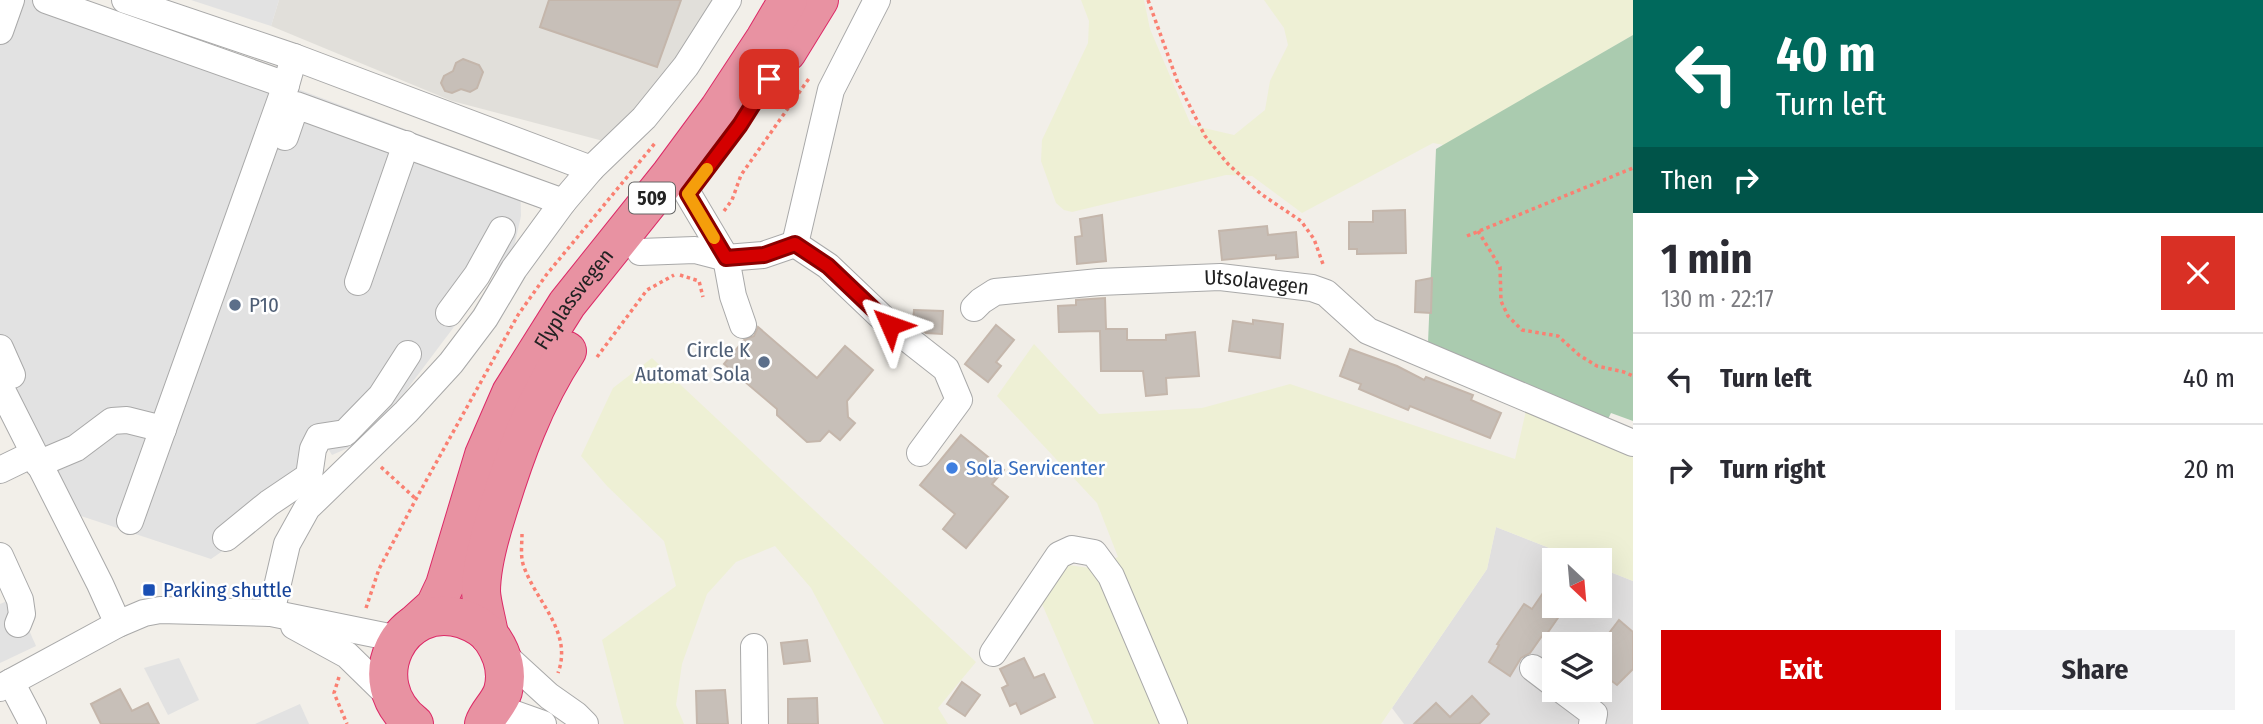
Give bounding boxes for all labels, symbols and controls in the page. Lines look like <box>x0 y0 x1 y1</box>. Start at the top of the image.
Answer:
text: 40 m <box>1776 25 1876 84</box>
icon: left <box>1661 28 1752 119</box>
pin <box>739 49 799 109</box>
icon: arrive <box>750 60 788 98</box>
text: Turn left <box>1776 85 1886 123</box>
icon: right <box>1727 161 1765 199</box>
text: Then <box>1661 165 1713 196</box>
road number: 509 <box>629 182 675 214</box>
text: 1 min <box>1661 234 1752 284</box>
button: close <box>2161 236 2235 310</box>
street label: Flyplassvegen <box>529 243 619 354</box>
street label: Utsolavegen <box>1204 264 1310 301</box>
text: 130 m · 22:17 <box>1661 285 1774 313</box>
position arrow <box>853 288 927 362</box>
place label: P10 <box>249 292 279 318</box>
marker: P10 <box>227 297 243 313</box>
place label: Circle K Automat Sola <box>635 337 751 387</box>
marker: Circle K Automat Sola <box>756 354 772 370</box>
icon: left <box>1661 360 1699 398</box>
text: Turn left <box>1720 363 1812 394</box>
text: 40 m <box>2183 363 2235 394</box>
icon: right <box>1661 451 1699 489</box>
text: Turn right <box>1720 454 1826 485</box>
text: 20 m <box>2184 454 2235 485</box>
place label: Sola Servicenter <box>966 455 1106 481</box>
marker: Sola Servicenter <box>944 460 960 476</box>
north arrow <box>1542 548 1612 618</box>
map controls <box>1542 548 1612 702</box>
place label: Parking shuttle <box>163 577 292 603</box>
marker: Parking shuttle <box>141 582 157 598</box>
button: Exit <box>1661 630 1941 710</box>
button: Share <box>1955 630 2235 710</box>
button: layers <box>1542 632 1612 702</box>

